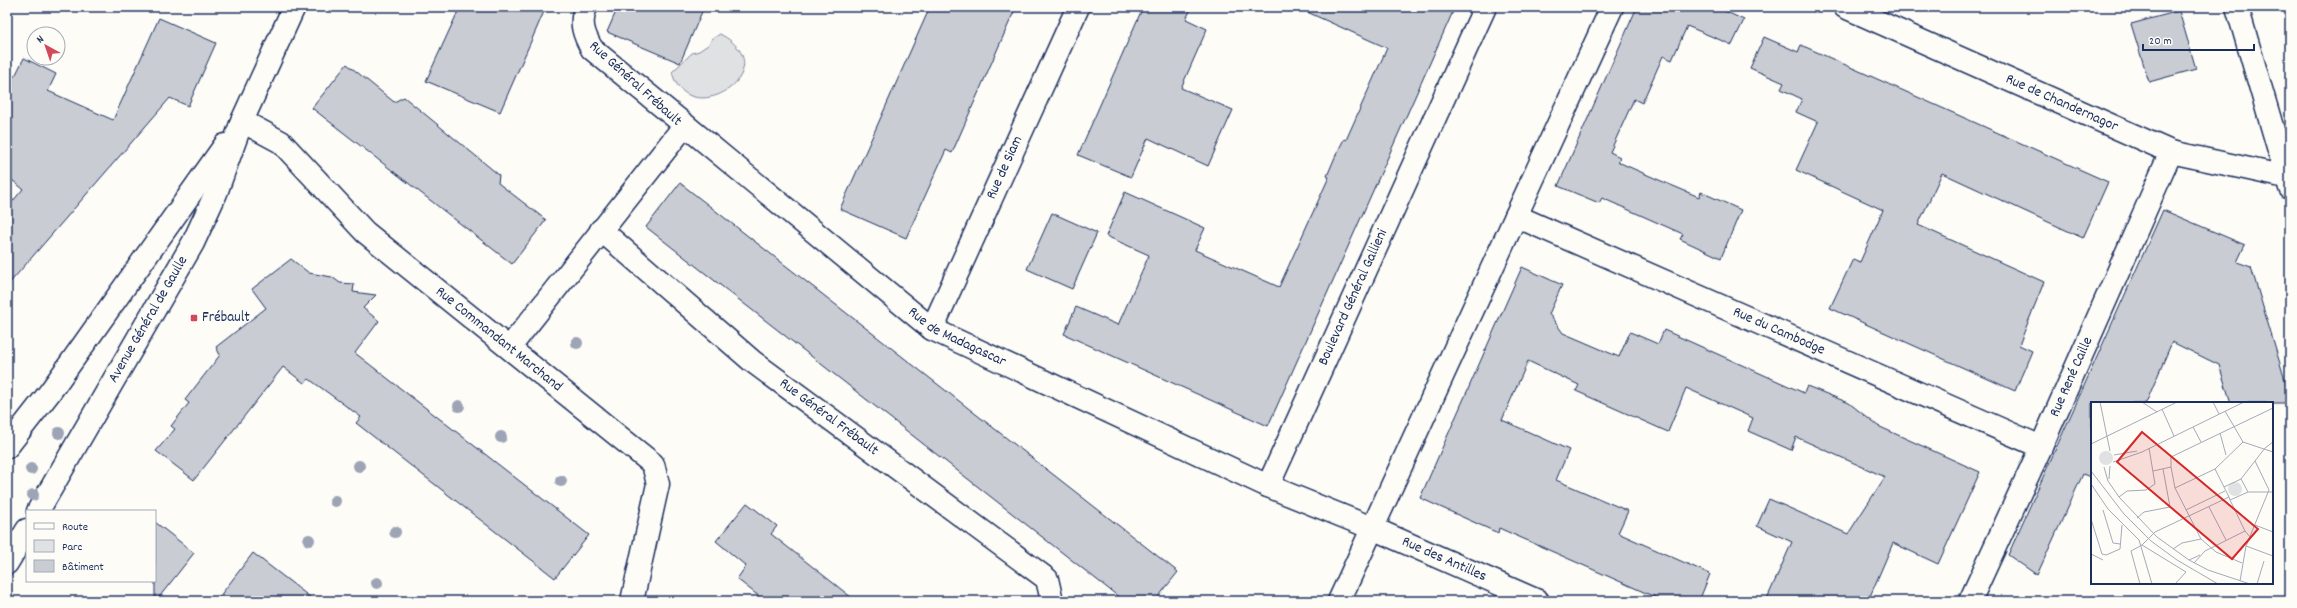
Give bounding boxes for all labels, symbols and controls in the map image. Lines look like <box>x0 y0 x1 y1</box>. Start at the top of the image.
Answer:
north arrow <box>26 26 66 66</box>
scale bar <box>2143 26 2254 52</box>
text: N <box>34 32 49 48</box>
text: 20 m <box>2149 33 2172 50</box>
street label: Rue Général Frébault <box>584 36 687 132</box>
street label: Rue de Chandernagor <box>2002 69 2122 138</box>
street label: Rue de Siam <box>981 132 1029 203</box>
street label: Boulevard Général Gallieni <box>1313 225 1394 369</box>
street label: Avenue Général de Gaulle <box>103 252 194 387</box>
street label: Rue Commandant Marchand <box>430 282 567 398</box>
street label: Rue de Madagascar <box>903 302 1010 373</box>
street label: Rue du Cambodge <box>1729 302 1829 362</box>
place label: Frébault <box>202 307 250 329</box>
marker: Frébault <box>189 313 199 323</box>
street label: Rue René Caille <box>2044 333 2099 421</box>
street label: Rue Général Frébault <box>774 373 883 462</box>
inset map <box>2091 402 2273 584</box>
legend <box>26 510 156 582</box>
text: Route <box>62 519 88 536</box>
street label: Rue des Antilles <box>1398 531 1490 588</box>
text: Parc <box>62 539 83 556</box>
text: Bâtiment <box>62 559 104 576</box>

